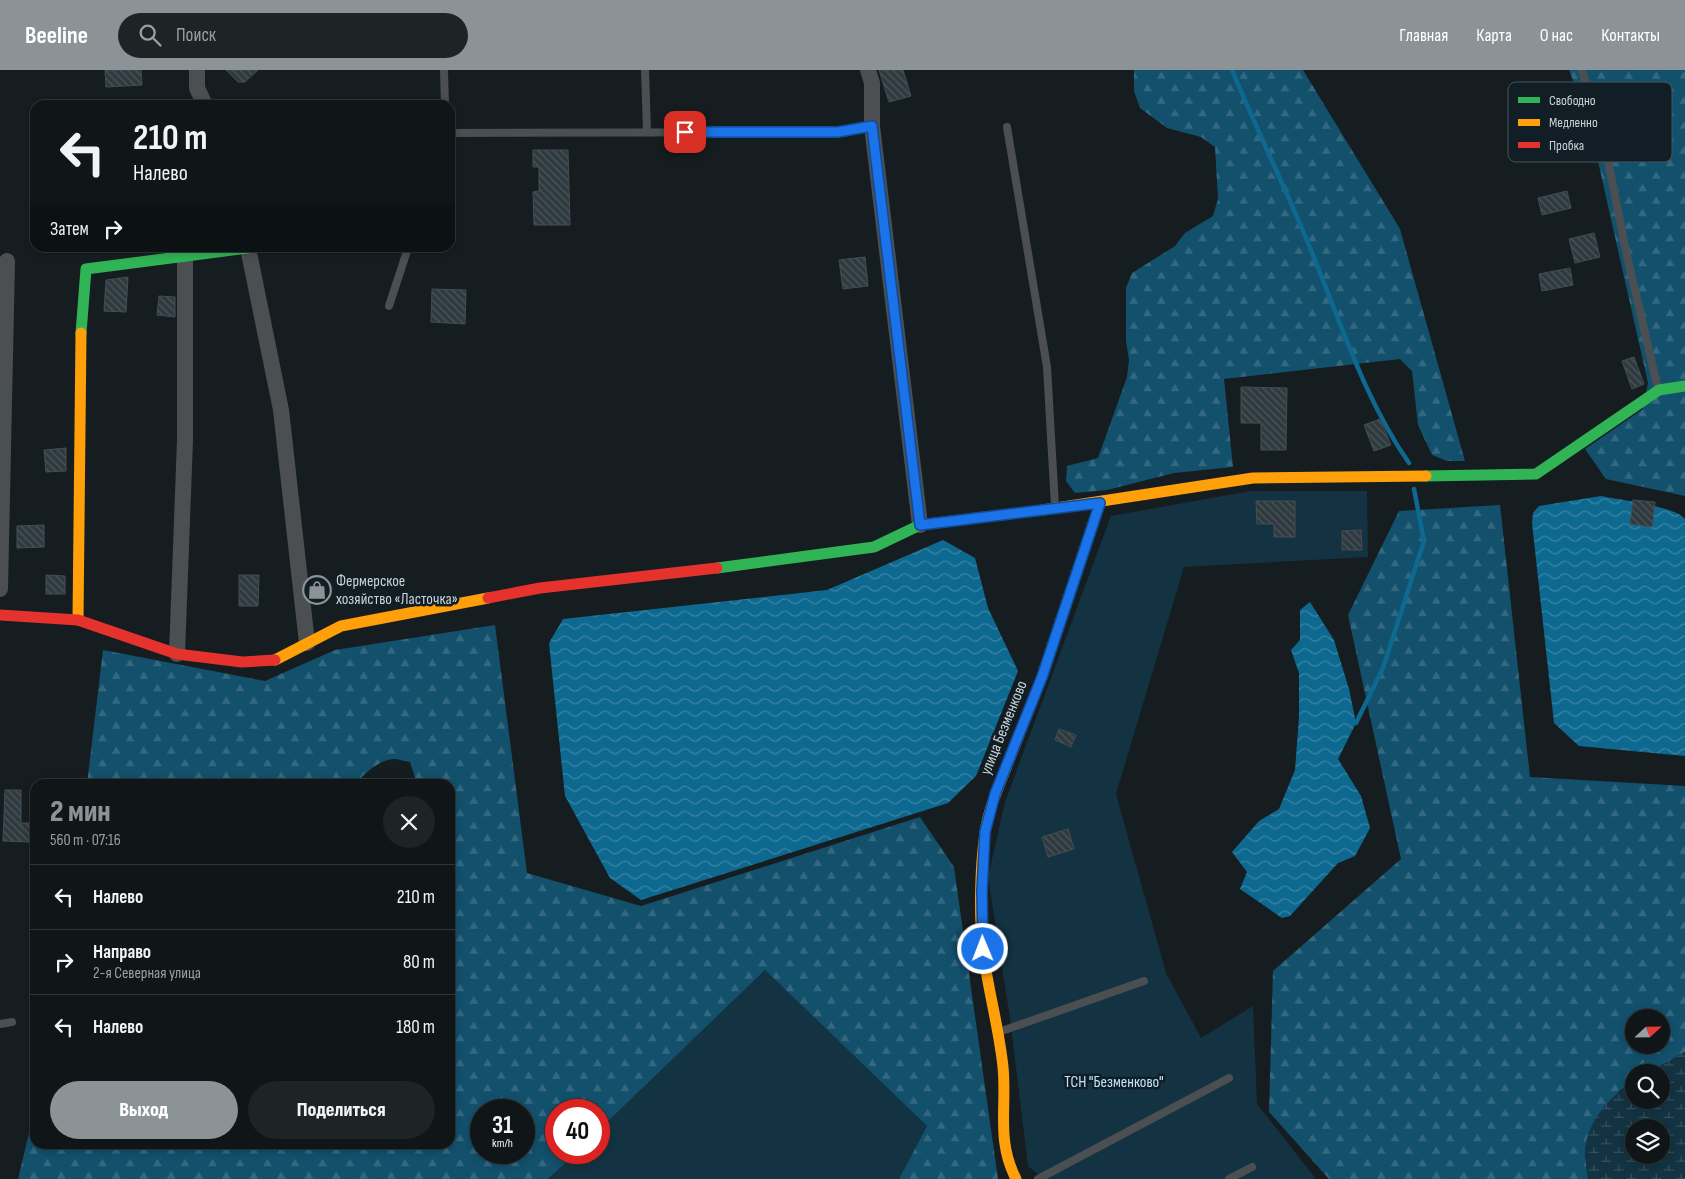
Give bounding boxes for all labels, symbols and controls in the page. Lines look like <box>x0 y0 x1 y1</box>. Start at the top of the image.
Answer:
search box <box>118 13 468 58</box>
text: Beeline <box>25 21 88 50</box>
icon: search <box>136 21 164 49</box>
text: Поиск <box>176 24 216 47</box>
text: Главная <box>1399 25 1448 46</box>
text: Карта <box>1476 25 1512 46</box>
text: О нас <box>1540 25 1573 46</box>
text: Контакты <box>1601 25 1660 46</box>
legend <box>1508 82 1672 162</box>
text: Свободно <box>1549 92 1596 109</box>
pin <box>664 111 706 153</box>
text: Медленно <box>1549 114 1598 131</box>
text: 210 m <box>133 117 207 160</box>
icon: arrive <box>671 118 699 146</box>
icon: left <box>50 120 115 185</box>
text: Пробка <box>1549 137 1584 154</box>
text: Налево <box>133 160 188 187</box>
icon: right <box>99 215 127 243</box>
text: Затем <box>50 218 89 241</box>
place label: Фермерское хозяйство «Ласточка» <box>336 572 458 609</box>
shop icon: Фермерское хозяйство «Ласточка» <box>302 575 332 605</box>
street label: улица Безменково <box>976 678 1032 778</box>
text: 2 мин <box>50 794 111 830</box>
button: close <box>383 796 435 848</box>
text: 560 m · 07:16 <box>50 831 121 850</box>
icon: left <box>50 883 78 911</box>
text: Налево <box>93 886 143 909</box>
text: 210 m <box>397 886 435 909</box>
position arrow <box>956 922 1008 974</box>
text: Направо <box>93 941 151 964</box>
icon: right <box>50 948 78 976</box>
text: 80 m <box>403 951 435 974</box>
text: 2-я Северная улица <box>93 964 201 983</box>
north arrow <box>1625 1009 1670 1054</box>
map controls <box>1625 1009 1670 1164</box>
icon: left <box>50 1013 78 1041</box>
text: Налево <box>93 1016 143 1039</box>
text: 180 m <box>396 1016 435 1039</box>
button: search <box>1625 1064 1670 1109</box>
park label: ТСН "Безменково" <box>1064 1073 1164 1092</box>
button: Выход <box>50 1081 238 1139</box>
button: Поделиться <box>248 1081 435 1139</box>
speed limit sign: 40 <box>545 1099 610 1164</box>
text: 31 <box>492 1110 513 1141</box>
button: layers <box>1625 1119 1670 1164</box>
text: km/h <box>492 1136 513 1151</box>

